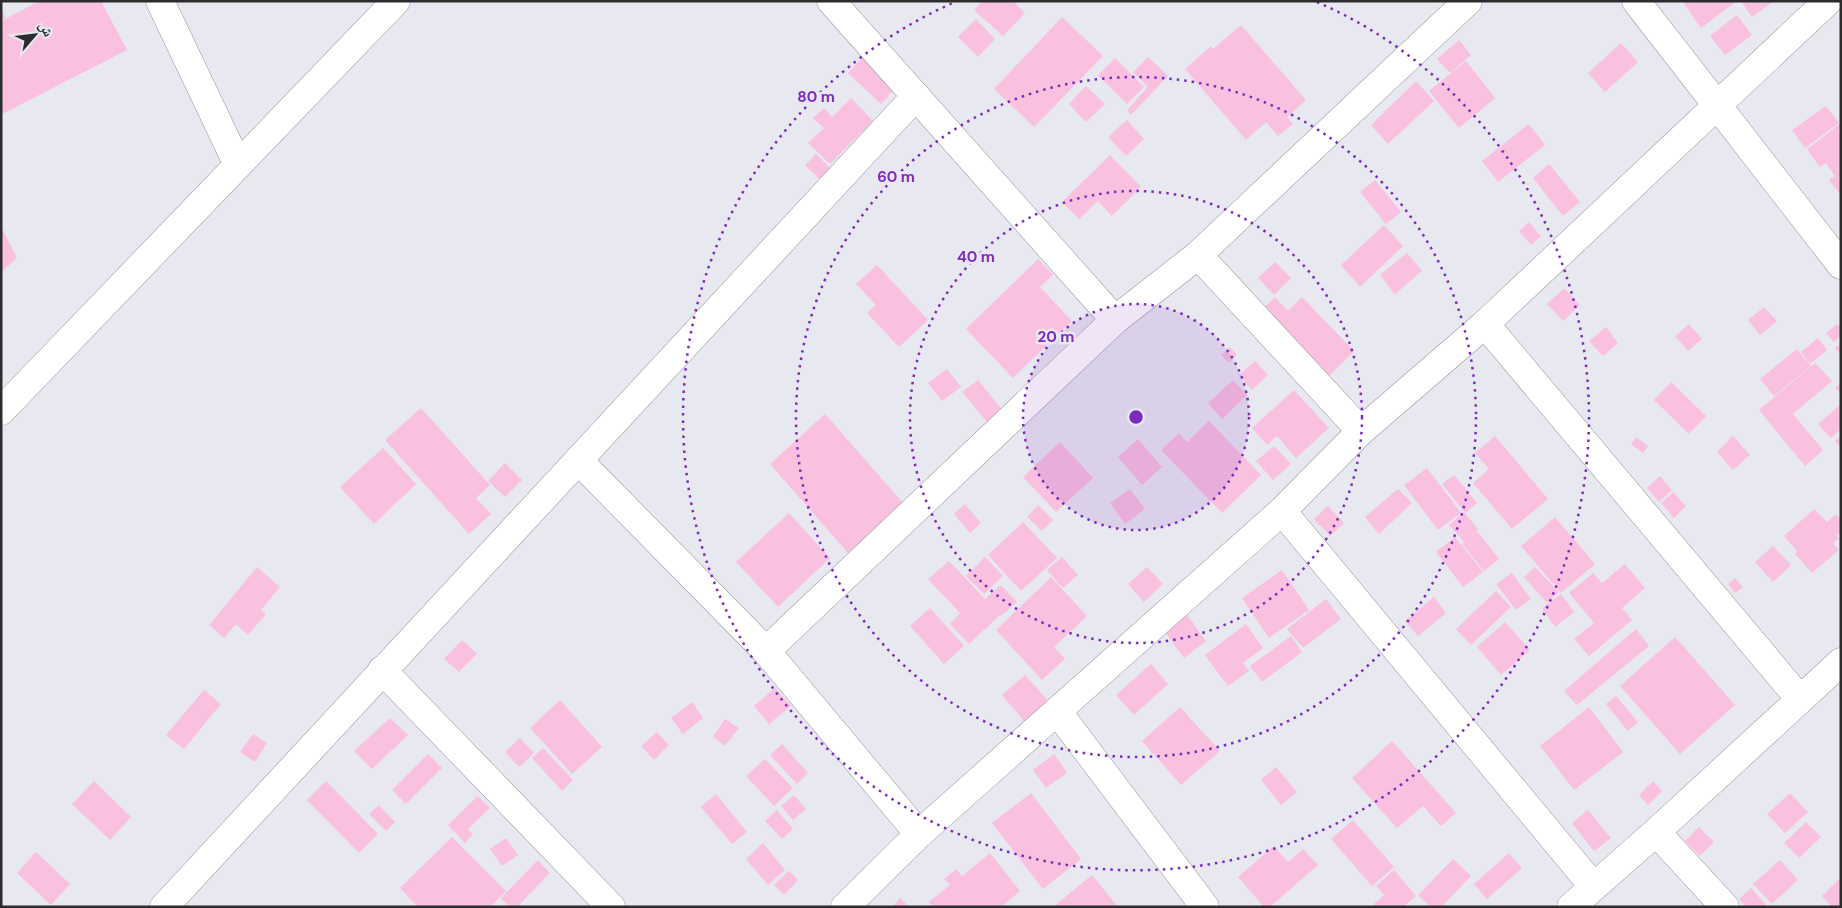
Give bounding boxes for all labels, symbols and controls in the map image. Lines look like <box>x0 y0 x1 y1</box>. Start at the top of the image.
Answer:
north arrow <box>10 10 60 60</box>
text: ش <box>35 18 58 40</box>
text: 80 m <box>797 87 835 107</box>
text: 60 m <box>877 167 915 187</box>
text: 40 m <box>957 247 995 267</box>
text: 20 m <box>1038 327 1074 347</box>
centre of rings <box>1127 408 1145 426</box>

